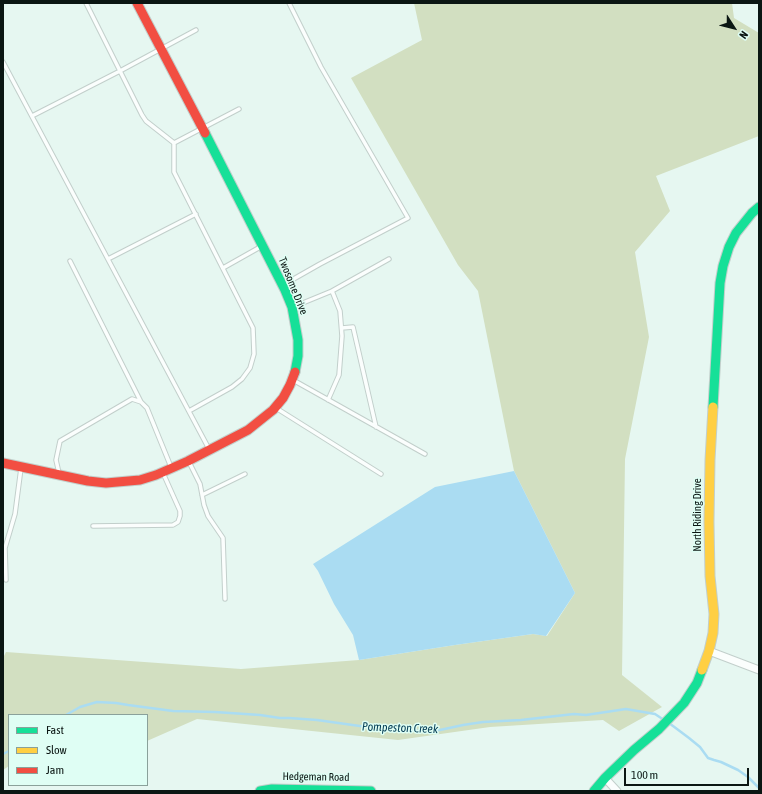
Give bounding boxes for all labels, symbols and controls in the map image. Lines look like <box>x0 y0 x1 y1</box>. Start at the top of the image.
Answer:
north arrow <box>714 8 754 48</box>
text: N <box>737 29 750 41</box>
street label: Twosome Drive <box>275 255 311 317</box>
street label: North Riding Drive <box>691 478 705 552</box>
legend <box>8 714 148 786</box>
water label: Pompeston Creek <box>362 719 438 737</box>
text: Fast <box>46 723 64 737</box>
text: Slow <box>46 743 67 757</box>
scale bar <box>626 760 751 786</box>
text: Jam <box>46 763 64 777</box>
text: 100 m <box>631 768 658 782</box>
street label: Hedgeman Road <box>282 770 350 784</box>

